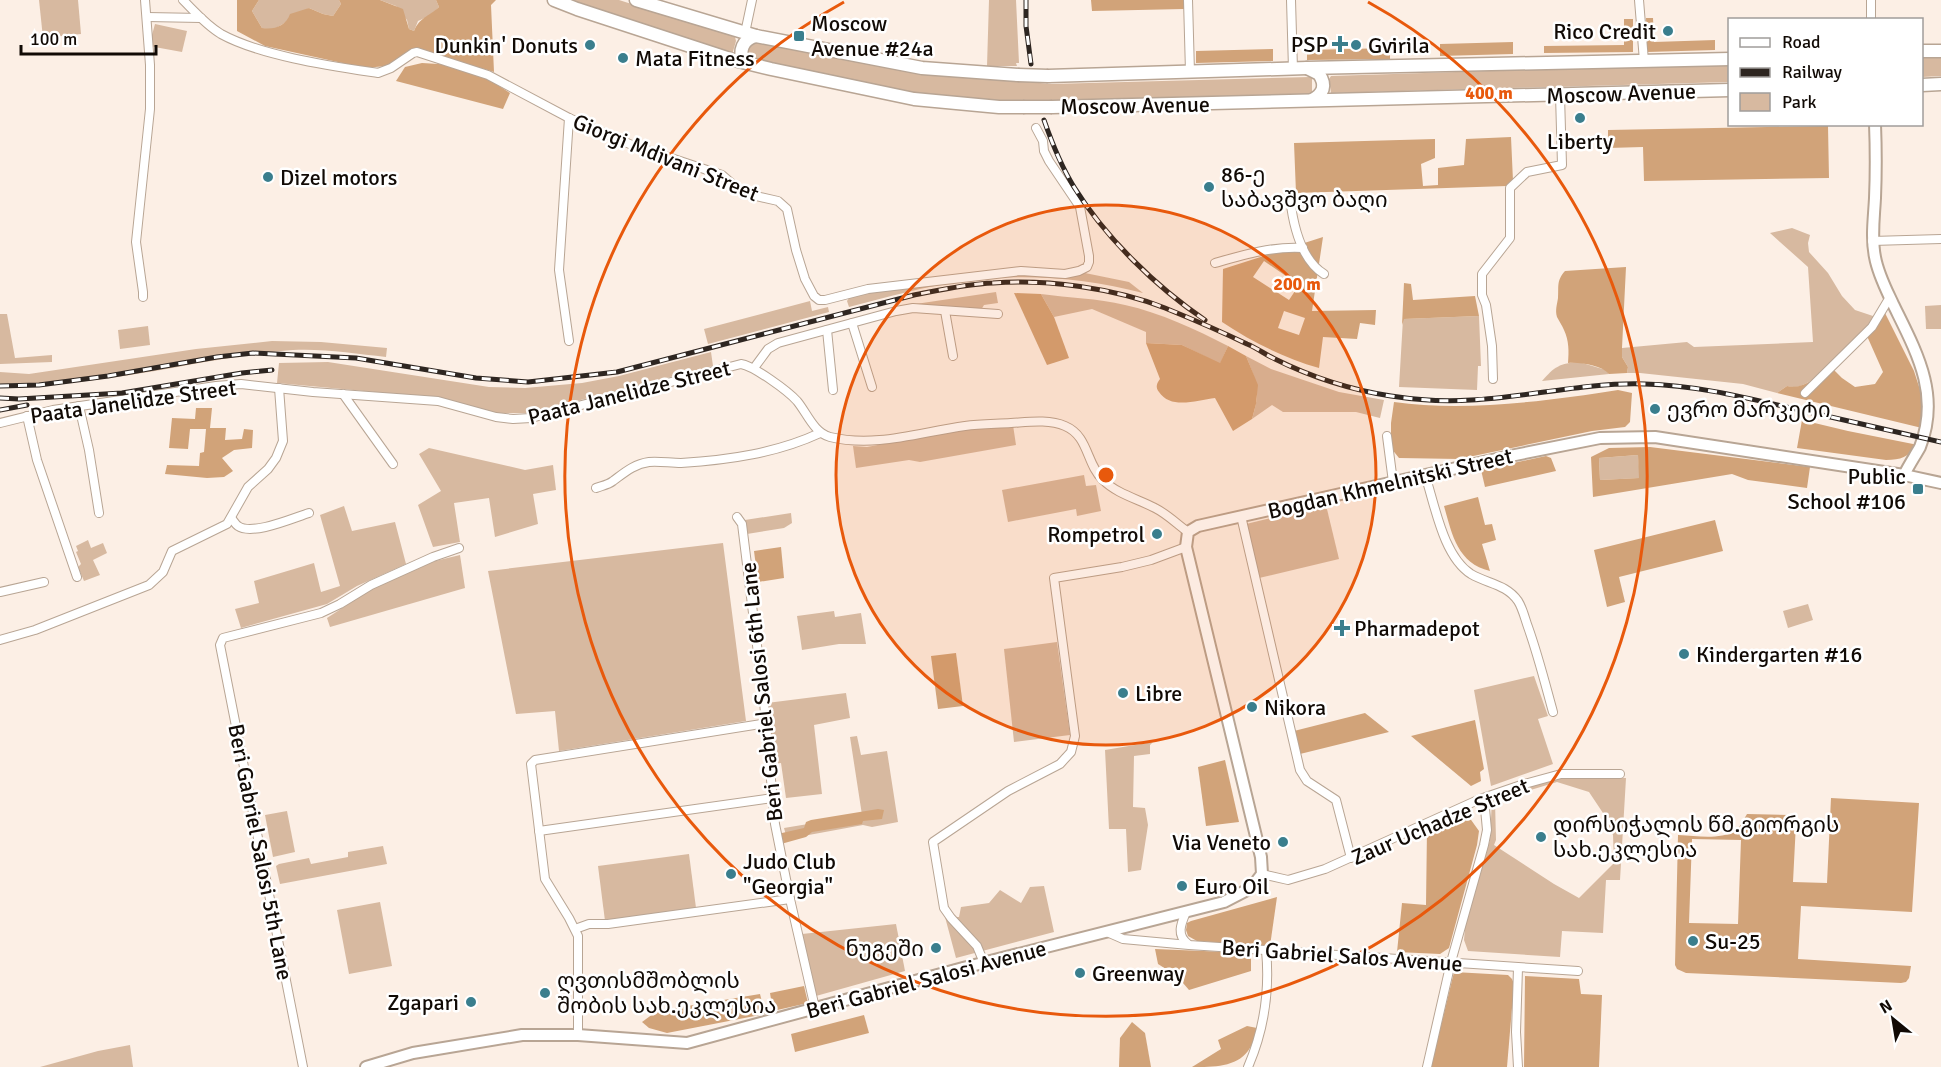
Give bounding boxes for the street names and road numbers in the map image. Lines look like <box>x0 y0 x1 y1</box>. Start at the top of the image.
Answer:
street label: Moscow Avenue <box>1546 77 1696 110</box>
street label: Moscow Avenue <box>1060 91 1210 120</box>
street label: Giorgi Mdivani Street <box>569 108 763 207</box>
street label: Paata Janelidze Street <box>525 354 734 431</box>
street label: Paata Janelidze Street <box>28 374 238 429</box>
street label: Bogdan Khmelnitski Street <box>1265 442 1515 525</box>
street label: Beri Gabriel Salosi 6th Lane <box>734 561 789 823</box>
street label: Beri Gabriel Salosi 5th Lane <box>222 722 299 983</box>
street label: Zaur Uchadze Street <box>1347 772 1533 871</box>
street label: Beri Gabriel Salosi Avenue <box>803 934 1049 1025</box>
street label: Beri Gabriel Salos Avenue <box>1221 934 1463 977</box>

